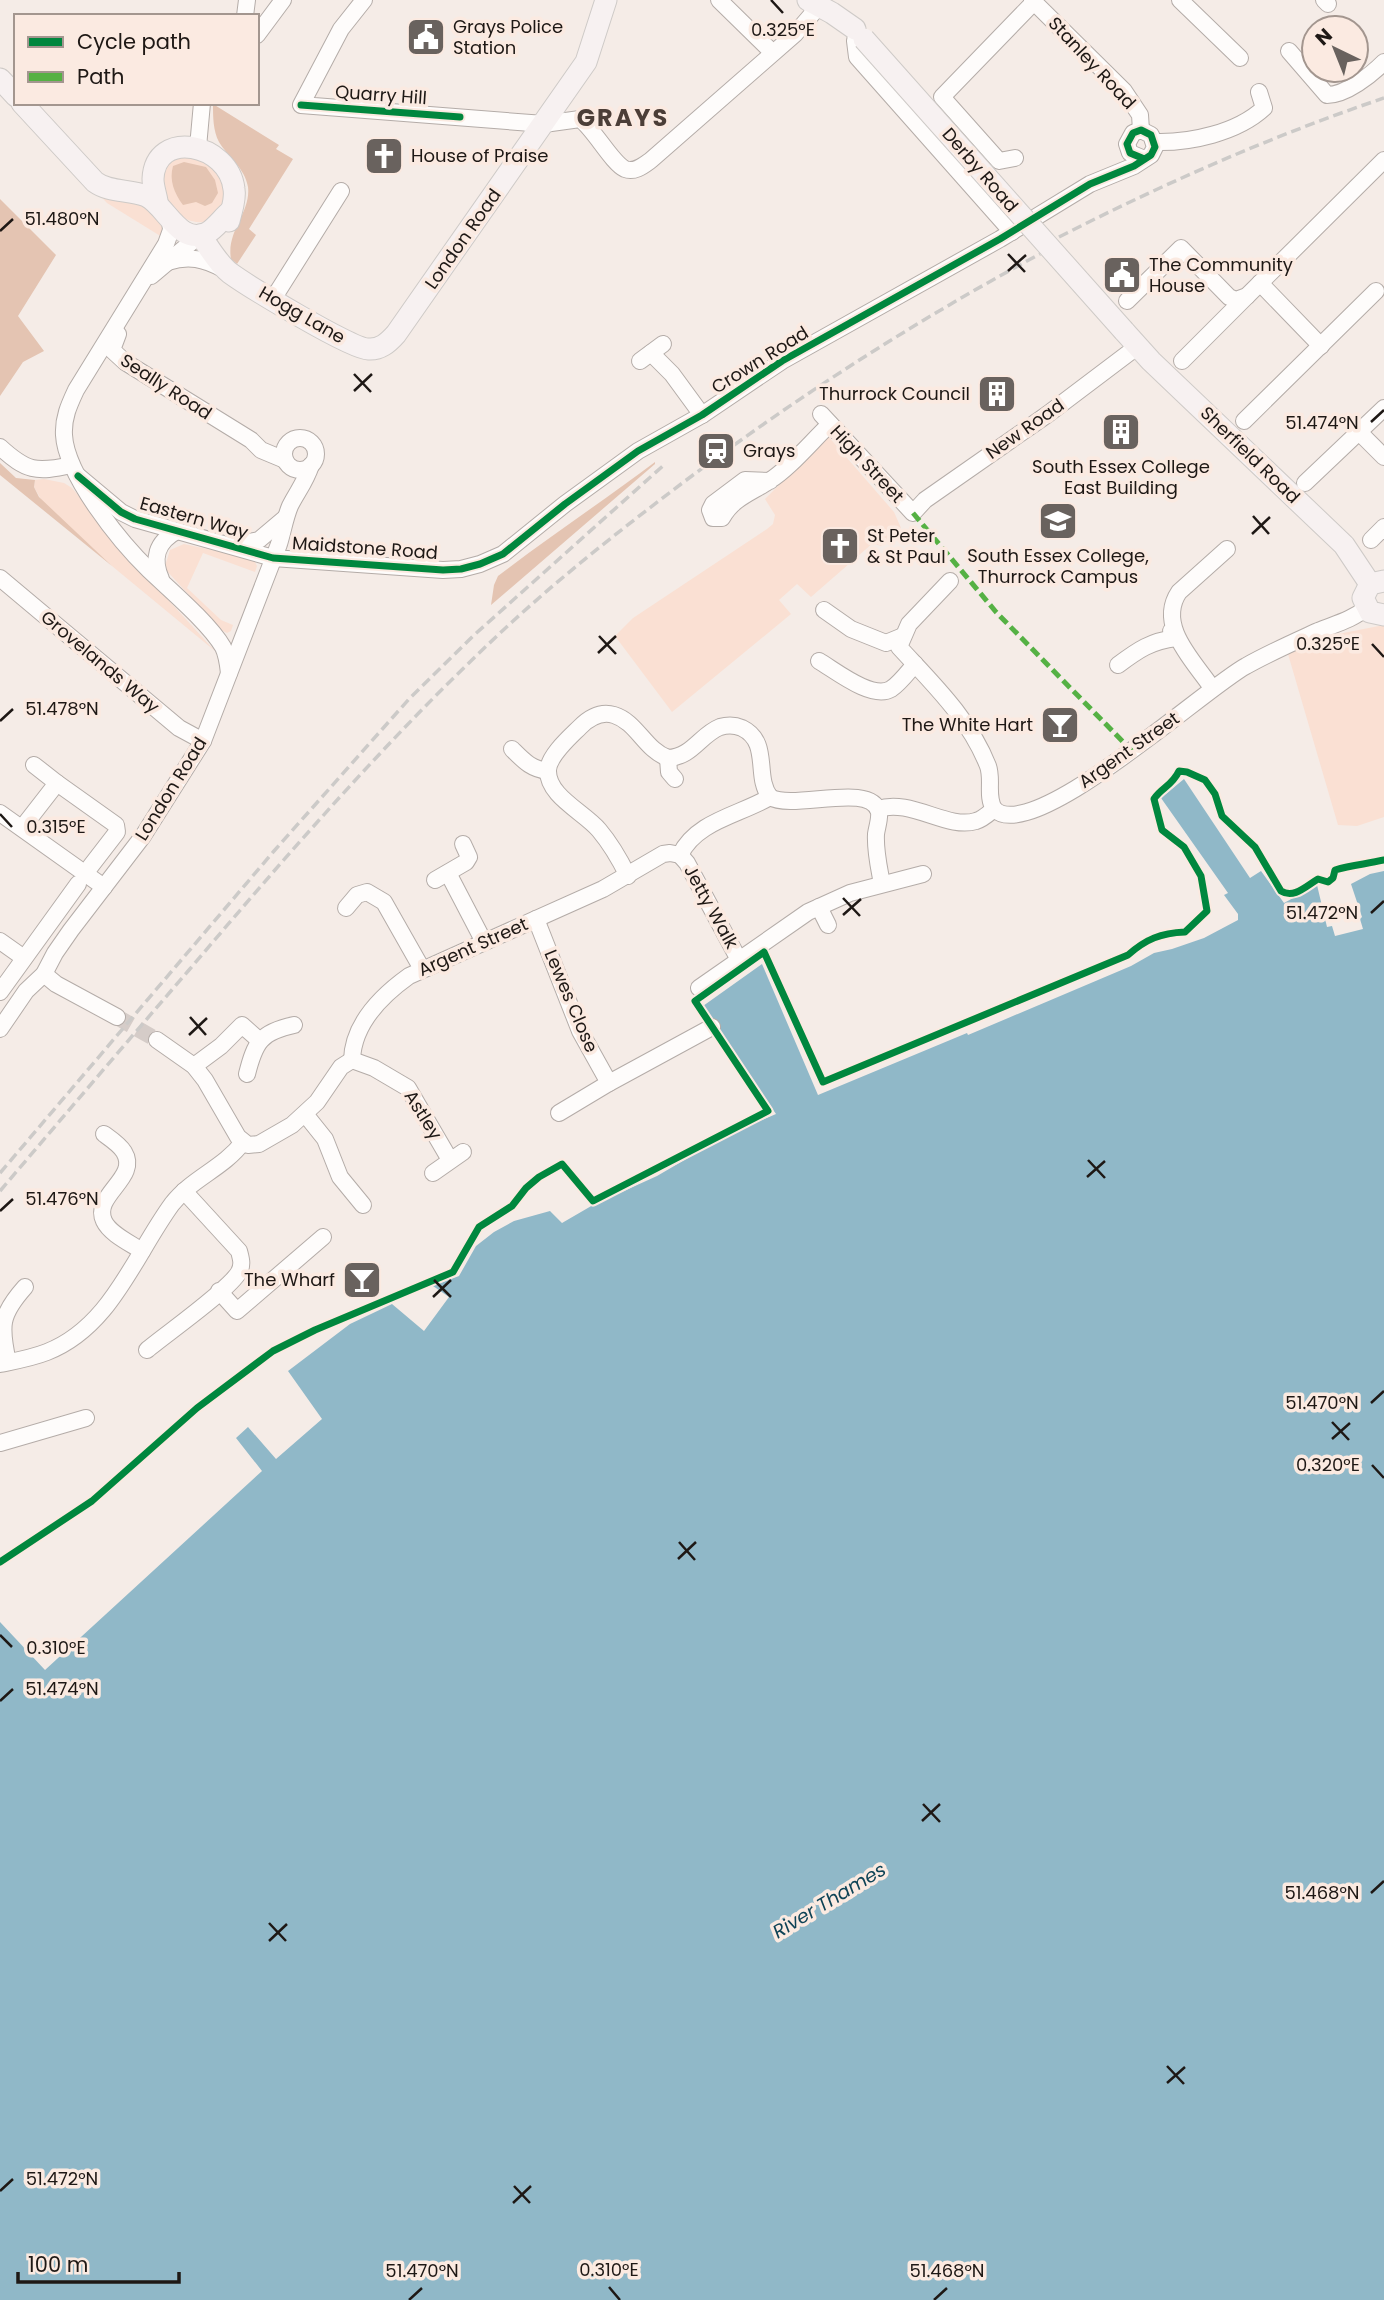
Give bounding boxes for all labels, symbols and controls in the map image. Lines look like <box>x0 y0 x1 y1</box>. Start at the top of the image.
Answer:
street label: Stanley Road <box>1043 11 1142 114</box>
legend <box>14 14 259 105</box>
place label: Grays Police Station <box>453 14 563 60</box>
north arrow <box>1300 14 1370 84</box>
public building icon: Grays Police Station <box>405 16 447 58</box>
text: 0.325°E <box>751 17 815 42</box>
text: N <box>1309 22 1338 52</box>
text: Cycle path <box>77 27 191 56</box>
text: Path <box>77 62 124 91</box>
street label: Quarry Hill <box>334 79 428 110</box>
district label: GRAYS <box>577 101 669 134</box>
street label: Derby Road <box>937 122 1024 217</box>
church icon: House of Praise <box>363 135 405 177</box>
place label: House of Praise <box>411 143 548 168</box>
street label: London Road <box>419 183 507 294</box>
text: 51.480°N <box>25 206 99 231</box>
place label: The Community House <box>1149 252 1293 298</box>
public building icon: The Community House <box>1101 254 1143 296</box>
street label: Hogg Lane <box>255 280 350 349</box>
street label: Crown Road <box>706 320 813 399</box>
street label: Seally Road <box>116 348 217 426</box>
building icon: Thurrock Council <box>976 373 1018 415</box>
place label: Thurrock Council <box>819 381 970 406</box>
street label: New Road <box>981 392 1069 465</box>
street label: Sherfield Road <box>1195 401 1306 509</box>
text: 51.474°N <box>1285 410 1359 435</box>
building icon: South Essex College East Building <box>1100 411 1142 453</box>
street label: High Street <box>825 419 910 508</box>
station icon: Grays <box>695 430 737 472</box>
place label: Grays <box>743 438 795 463</box>
place label: South Essex College East Building <box>1032 454 1210 500</box>
street label: Eastern Way <box>137 490 251 545</box>
school or university icon: South Essex College, Thurrock Campus <box>1037 500 1079 542</box>
place label: St Peter & St Paul <box>867 523 946 569</box>
church icon: St Peter & St Paul <box>819 525 861 567</box>
street label: Maidstone Road <box>291 530 439 565</box>
place label: South Essex College, Thurrock Campus <box>967 543 1149 589</box>
street label: Grovelands Way <box>36 605 165 719</box>
text: 0.325°E <box>1296 631 1360 656</box>
text: 51.478°N <box>25 696 99 721</box>
bar icon: The White Hart <box>1039 704 1081 746</box>
street label: Argent Street <box>1073 706 1184 794</box>
place label: The White Hart <box>902 712 1033 737</box>
street label: London Road <box>129 732 212 845</box>
text: 0.315°E <box>26 814 86 839</box>
street label: Jetty Walk <box>678 860 745 954</box>
text: 51.472°N <box>1286 900 1358 925</box>
street label: Argent Street <box>414 911 532 982</box>
street label: Lewes Close <box>539 946 604 1056</box>
street label: Astley <box>399 1085 448 1144</box>
text: 51.476°N <box>25 1186 99 1211</box>
bar icon: The Wharf <box>341 1259 383 1301</box>
place label: The Wharf <box>244 1267 335 1292</box>
text: 51.470°N <box>1285 1390 1359 1415</box>
text: 0.320°E <box>1296 1452 1360 1477</box>
text: 0.310°E <box>26 1635 86 1660</box>
text: 51.474°N <box>25 1676 99 1701</box>
water label: River Thames <box>767 1856 891 1945</box>
text: 51.468°N <box>1285 1880 1360 1905</box>
text: 51.472°N <box>26 2166 98 2191</box>
scale bar <box>18 2240 178 2284</box>
text: 100 m <box>28 2250 88 2279</box>
text: 0.310°E <box>579 2257 639 2282</box>
text: 51.470°N <box>385 2258 459 2283</box>
text: 51.468°N <box>910 2258 985 2283</box>

